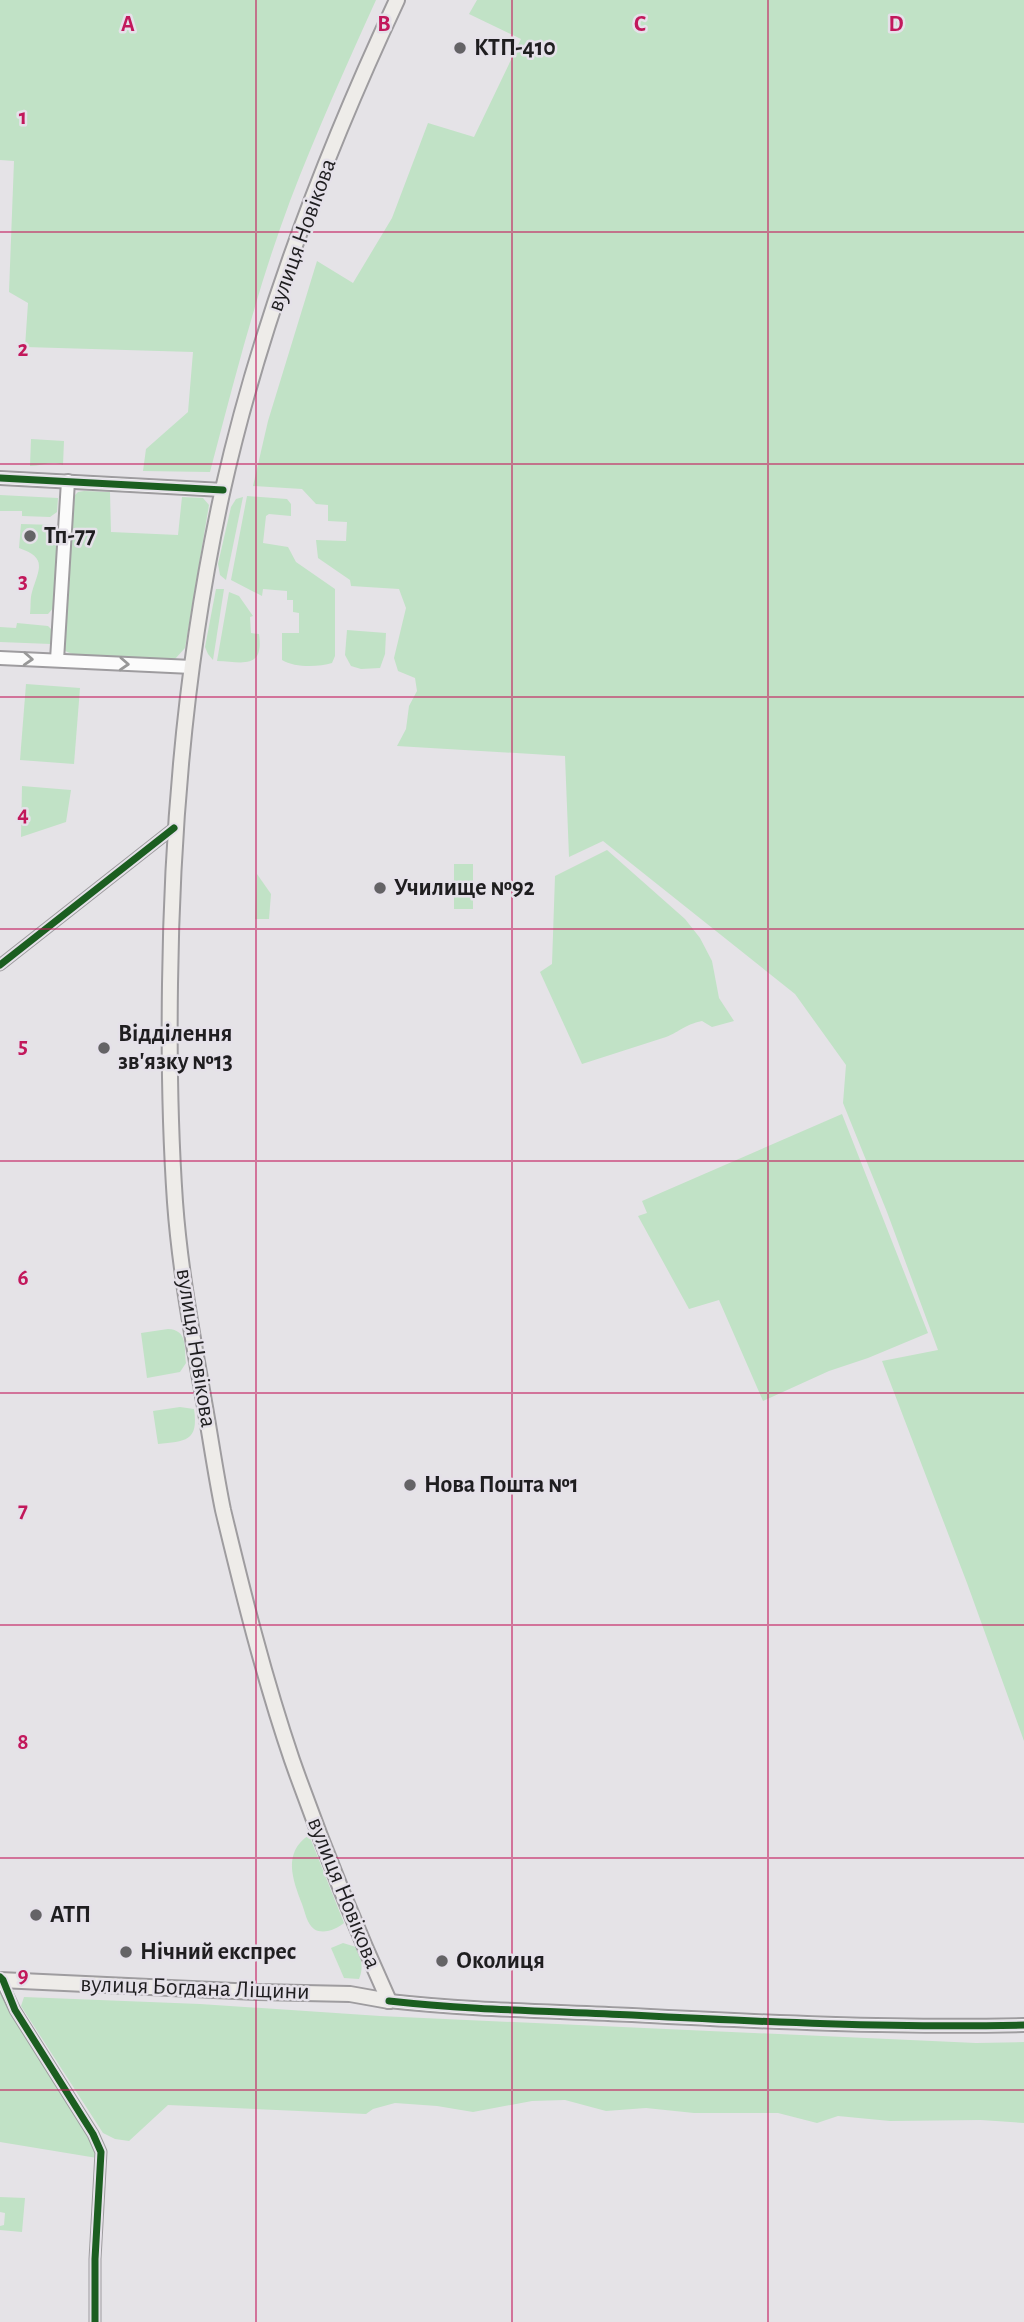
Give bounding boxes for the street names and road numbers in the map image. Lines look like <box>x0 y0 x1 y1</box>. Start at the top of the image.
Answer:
street label: вулиця Новікова <box>263 155 341 315</box>
street label: вулиця Новікова <box>172 1267 220 1429</box>
street label: вулиця Новікова <box>303 1814 385 1972</box>
street label: вулиця Богдана Ліщини <box>80 1972 310 2004</box>

